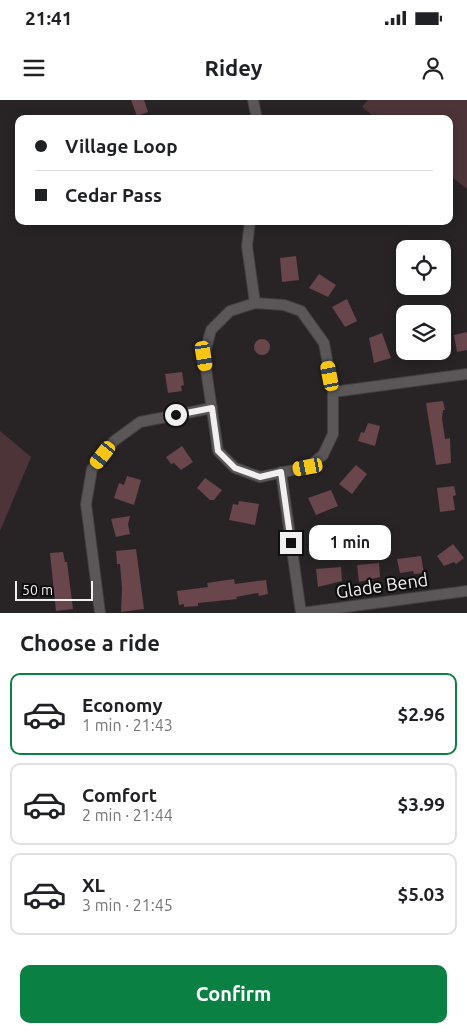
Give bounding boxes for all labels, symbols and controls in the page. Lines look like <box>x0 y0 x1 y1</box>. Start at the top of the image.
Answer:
text: 21:41 <box>25 7 73 29</box>
icon: menu <box>20 54 48 82</box>
icon: person <box>419 54 447 82</box>
text: Ridey <box>204 55 263 80</box>
text: Village Loop <box>65 135 178 157</box>
text: Cedar Pass <box>65 184 162 206</box>
map controls <box>396 240 451 360</box>
button: locate <box>396 240 451 295</box>
button: layers <box>396 305 451 360</box>
car <box>194 340 213 372</box>
car <box>319 360 340 392</box>
route start <box>165 404 187 426</box>
car <box>87 439 118 471</box>
car <box>291 457 324 477</box>
callout: 1 min <box>308 526 391 560</box>
route end <box>280 532 302 554</box>
text: 1 min <box>330 533 370 551</box>
street label: Glade Bend <box>335 569 429 601</box>
scale bar <box>15 578 92 601</box>
text: 50 m <box>22 582 53 598</box>
text: Choose a ride <box>20 630 160 655</box>
icon: car <box>22 692 67 737</box>
text: Economy <box>82 694 163 716</box>
text: $2.96 <box>397 703 445 725</box>
text: 1 min · 21:43 <box>82 716 173 734</box>
icon: car <box>22 782 67 827</box>
text: Comfort <box>82 784 157 806</box>
text: $3.99 <box>397 793 445 815</box>
text: 2 min · 21:44 <box>82 806 173 824</box>
icon: car <box>22 872 67 917</box>
text: XL <box>82 874 105 896</box>
text: $5.03 <box>397 883 445 905</box>
text: 3 min · 21:45 <box>82 896 173 914</box>
button: Confirm <box>20 965 447 1023</box>

